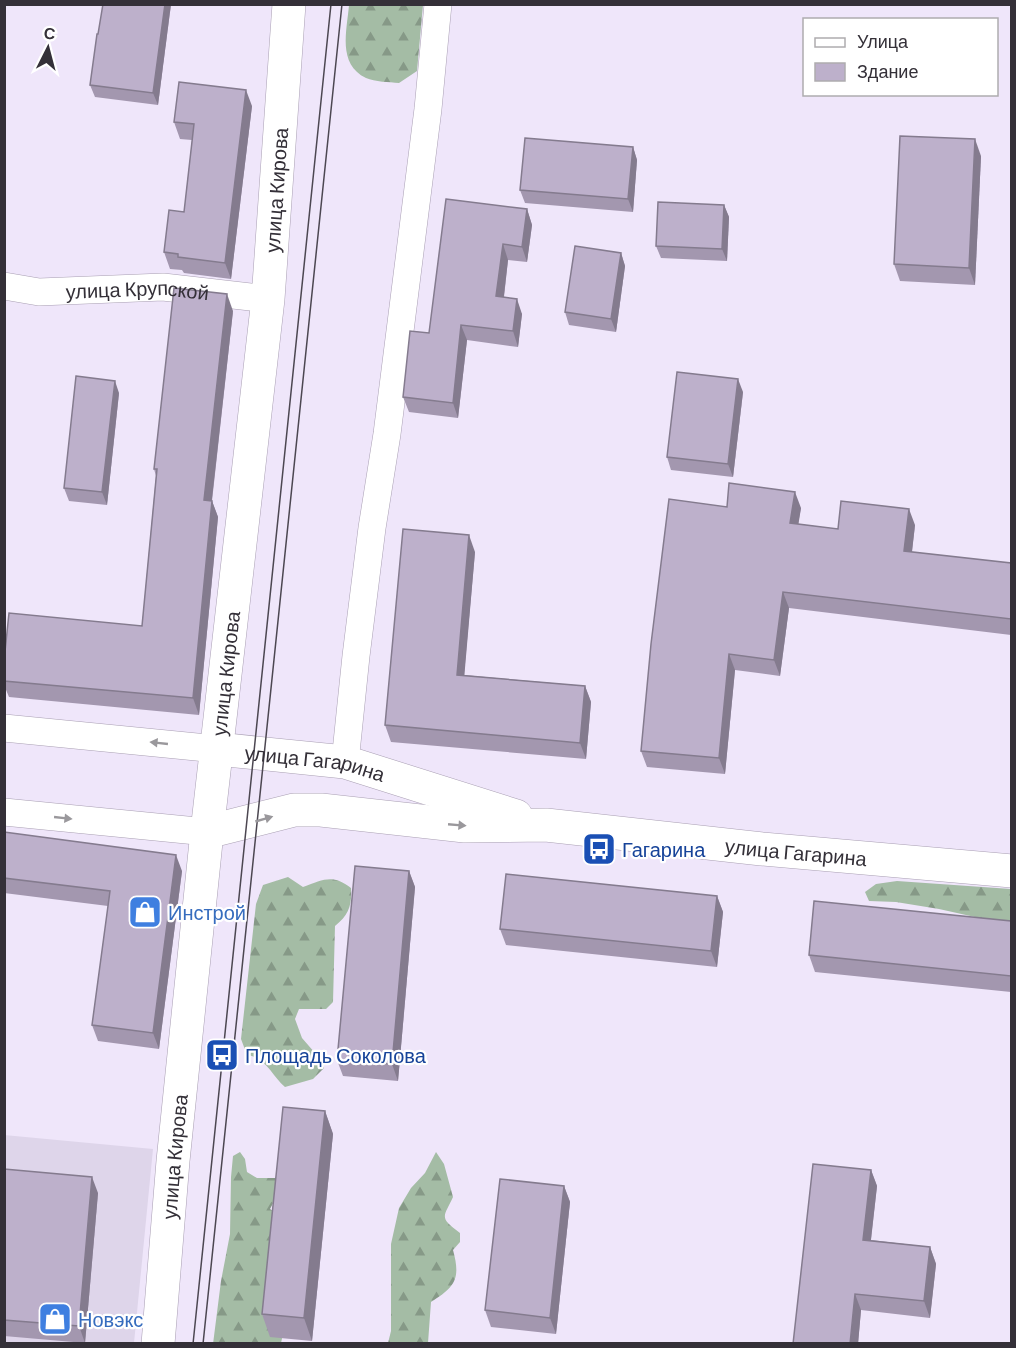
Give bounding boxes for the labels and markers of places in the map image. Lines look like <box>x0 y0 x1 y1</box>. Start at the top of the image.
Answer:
bus stop icon: Гагарина <box>581 831 617 867</box>
place label: Гагарина <box>622 837 706 861</box>
shop icon: Инстрой <box>127 894 163 930</box>
place label: Инстрой <box>168 900 246 924</box>
bus stop icon: Площадь Соколова <box>204 1037 240 1073</box>
place label: Площадь Соколова <box>245 1043 427 1067</box>
shop icon: Новэкс <box>37 1301 73 1337</box>
place label: Новэкс <box>78 1307 143 1331</box>

